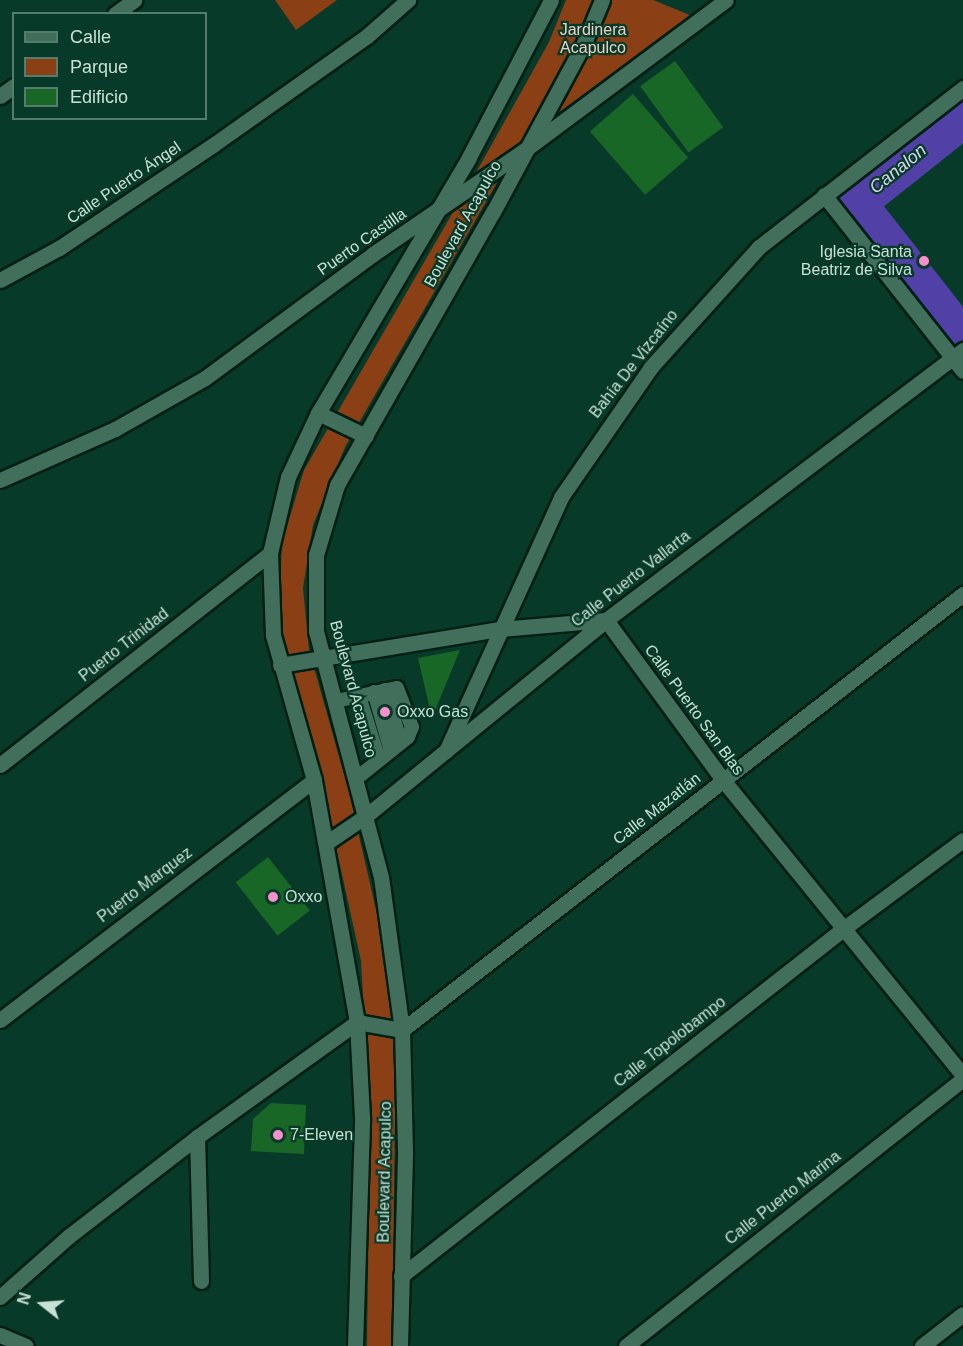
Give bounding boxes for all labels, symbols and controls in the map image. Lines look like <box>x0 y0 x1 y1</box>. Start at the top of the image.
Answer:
legend <box>12 12 207 120</box>
park label: Jardinera Acapulco <box>560 20 626 58</box>
text: Calle <box>70 27 111 47</box>
text: Parque <box>70 57 128 77</box>
text: Edificio <box>70 87 128 107</box>
street label: Calle Puerto Ángel <box>63 138 185 228</box>
water label: Canalon <box>865 140 931 198</box>
street label: Boulevard Acapulco <box>420 157 506 291</box>
street label: Puerto Castilla <box>314 204 410 280</box>
place label: Iglesia Santa Beatriz de Silva <box>801 242 912 280</box>
marker: Iglesia Santa Beatriz de Silva <box>917 254 931 268</box>
street label: Bahía De Vizcaíno <box>586 306 682 422</box>
street label: Calle Puerto Vallarta <box>568 527 694 631</box>
street label: Puerto Trinidad <box>75 604 173 686</box>
street label: Boulevard Acapulco <box>325 618 381 760</box>
street label: Calle Puerto San Blas <box>640 641 748 779</box>
place label: Oxxo Gas <box>397 702 468 722</box>
marker: Oxxo Gas <box>378 705 392 719</box>
street label: Calle Mazatlán <box>609 769 705 849</box>
street label: Puerto Marquez <box>94 843 196 927</box>
place label: Oxxo <box>285 887 322 907</box>
marker: Oxxo <box>266 890 280 904</box>
street label: Calle Topolobampo <box>610 992 730 1092</box>
street label: Boulevard Acapulco <box>374 1101 396 1243</box>
place label: 7-Eleven <box>290 1125 353 1145</box>
marker: 7-Eleven <box>271 1128 285 1142</box>
street label: Calle Puerto Marina <box>721 1147 845 1249</box>
north arrow <box>12 1274 72 1334</box>
text: N <box>14 1291 34 1307</box>

